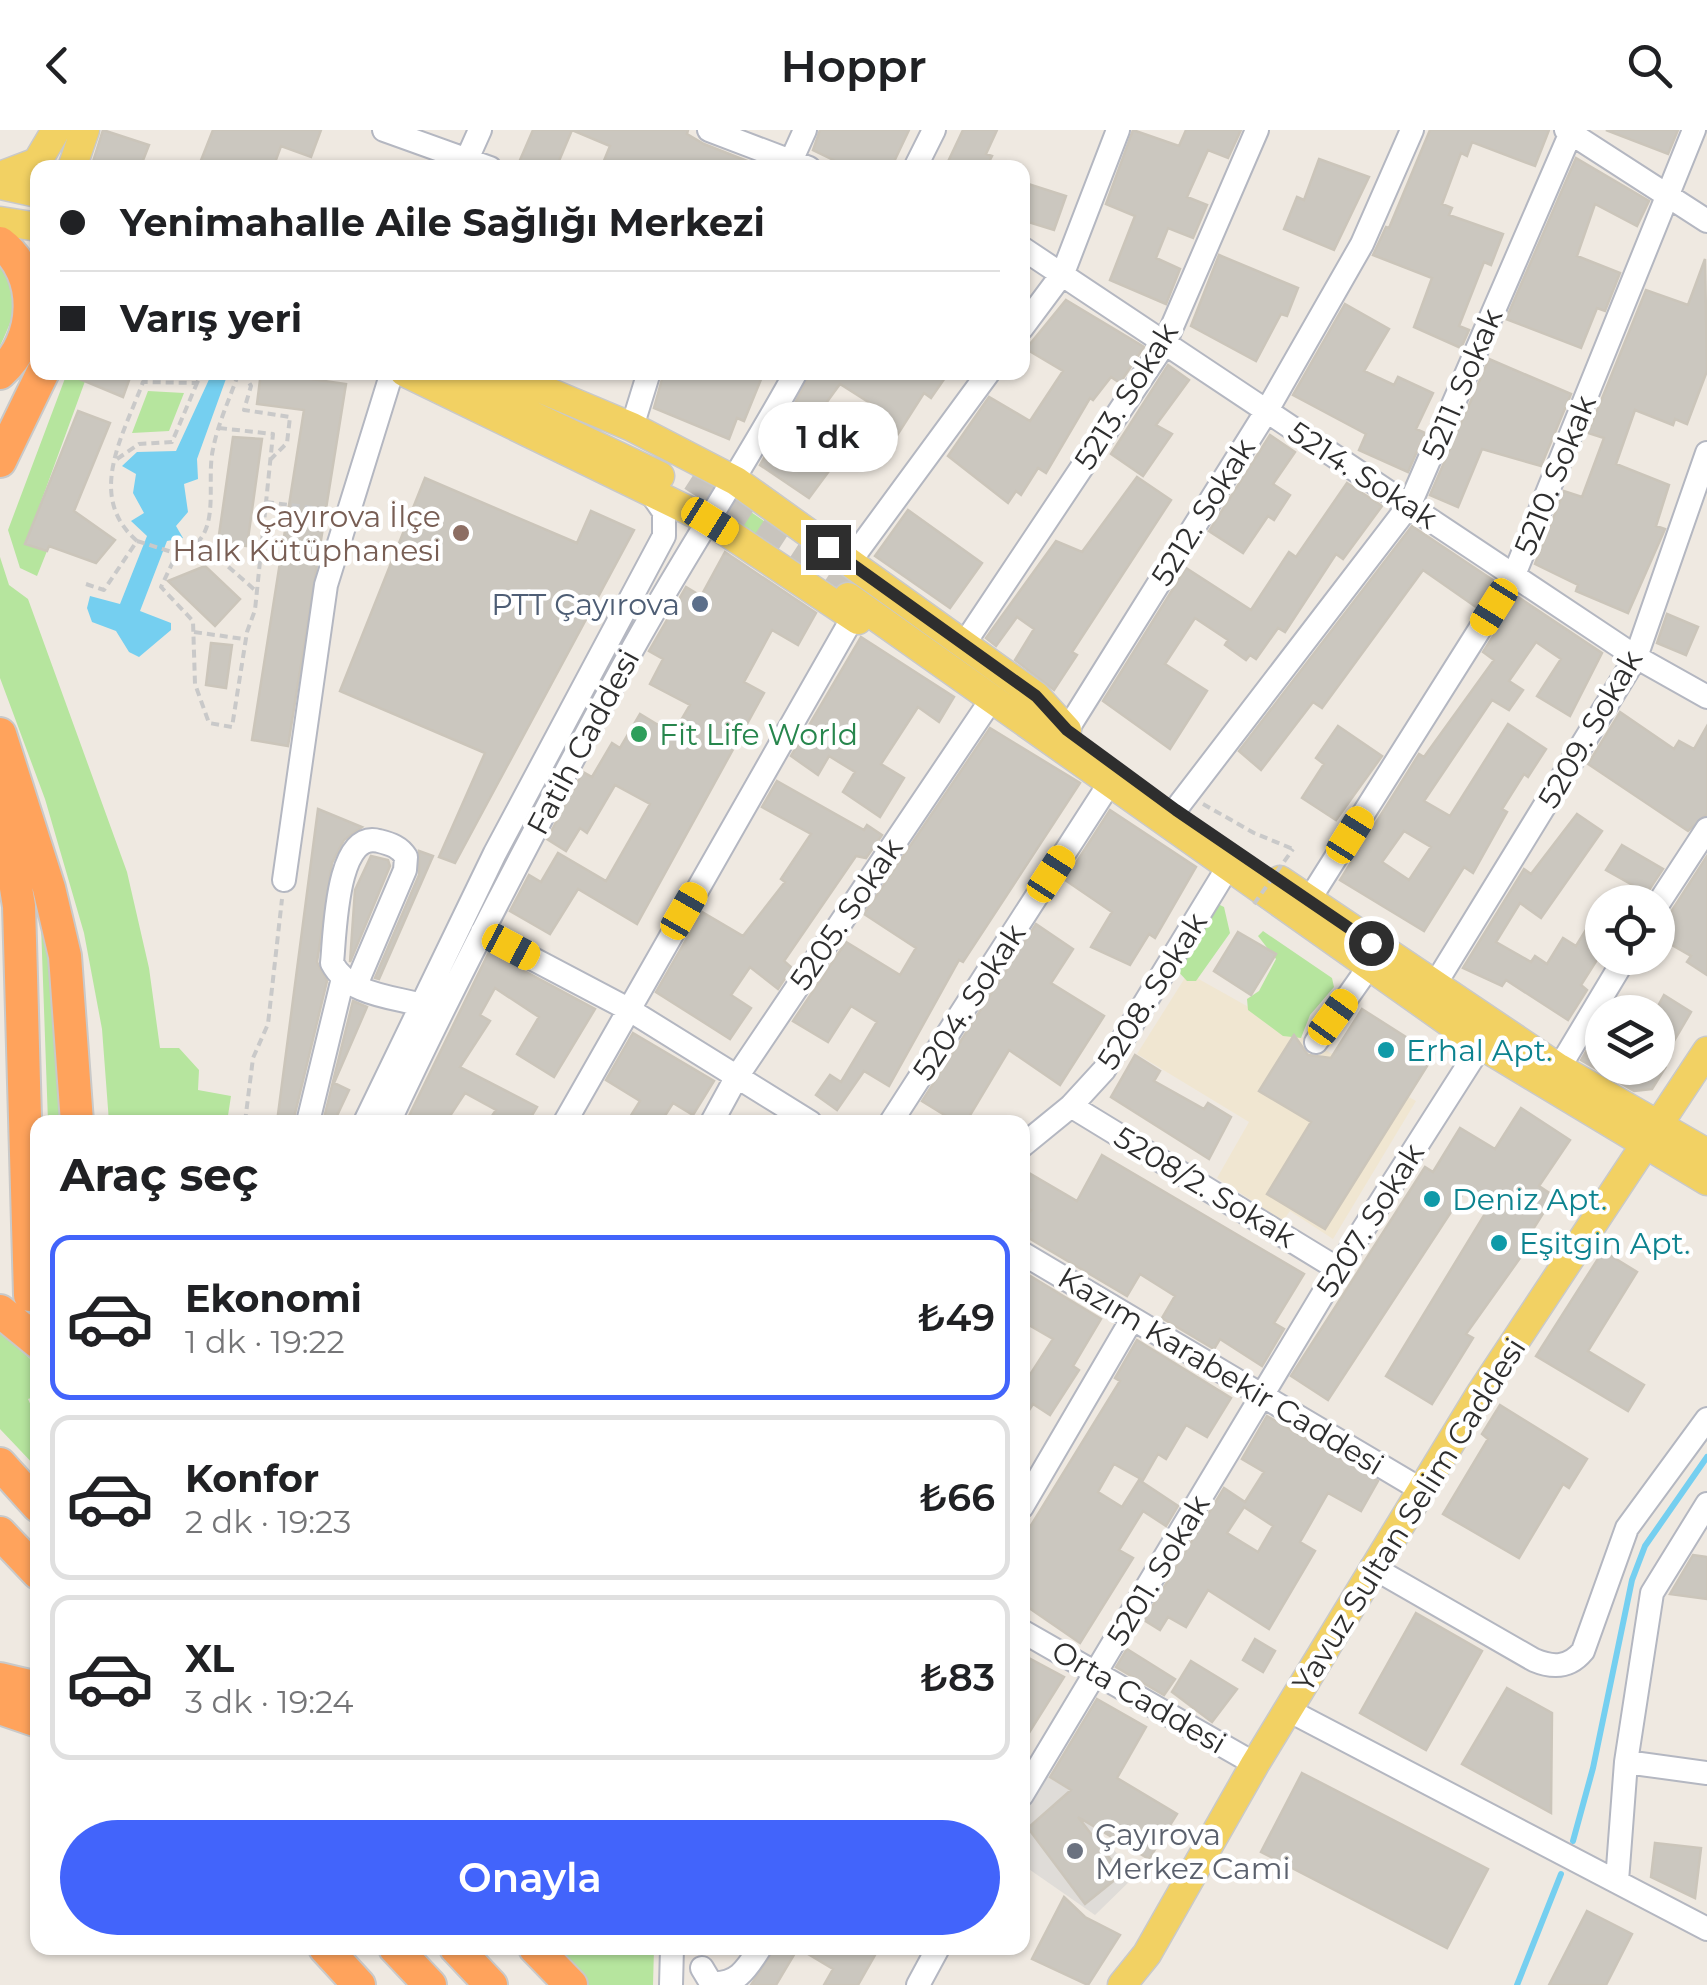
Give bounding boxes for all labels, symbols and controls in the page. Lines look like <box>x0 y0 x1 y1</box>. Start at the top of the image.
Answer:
icon: back <box>30 38 85 93</box>
text: Hoppr <box>780 38 927 93</box>
icon: search <box>1622 38 1677 93</box>
text: Yenimahalle Aile Sağlığı Merkezi <box>120 199 765 246</box>
text: Varış yeri <box>120 295 302 342</box>
street label: 5211. Sokak <box>1414 303 1510 465</box>
street label: 5213. Sokak <box>1066 316 1186 476</box>
street label: 5210. Sokak <box>1506 390 1604 560</box>
callout: 1 dk <box>758 402 898 472</box>
street label: 5214. Sokak <box>1282 413 1444 537</box>
text: 1 dk <box>796 417 860 456</box>
street label: 5212. Sokak <box>1143 431 1263 593</box>
car <box>677 492 743 550</box>
place label: Çayırova İlçe Halk Kütüphanesi <box>172 498 441 569</box>
marker: Çayırova İlçe Halk Kütüphanesi <box>450 522 472 544</box>
route end <box>806 525 851 570</box>
car <box>1465 574 1523 640</box>
place label: PTT Çayırova <box>491 586 680 623</box>
marker: PTT Çayırova <box>689 593 711 615</box>
street label: Fatih Caddesi <box>519 643 647 841</box>
street label: 5209. Sokak <box>1530 643 1650 815</box>
place label: Fit Life World <box>659 716 858 753</box>
marker: Fit Life World <box>628 723 650 745</box>
car <box>1321 802 1379 868</box>
street label: 5205. Sokak <box>782 831 910 997</box>
car <box>1022 841 1080 907</box>
car <box>656 878 712 944</box>
map controls <box>1585 885 1675 1085</box>
button: locate <box>1585 885 1675 975</box>
street label: 5208. Sokak <box>1089 906 1215 1076</box>
street label: 5204. Sokak <box>905 917 1033 1087</box>
car <box>477 920 545 974</box>
route start <box>1349 921 1394 966</box>
car <box>1303 984 1363 1050</box>
button: layers <box>1585 995 1675 1085</box>
place label: Erhal Apt. <box>1406 1032 1552 1069</box>
marker: Erhal Apt. <box>1375 1039 1397 1061</box>
street label: 5208/2. Sokak <box>1108 1118 1302 1256</box>
street label: 5207. Sokak <box>1308 1136 1432 1304</box>
text: Araç seç <box>60 1147 258 1202</box>
place label: Deniz Apt. <box>1452 1181 1607 1218</box>
marker: Deniz Apt. <box>1421 1188 1443 1210</box>
place label: Eşitgin Apt. <box>1519 1225 1690 1262</box>
marker: Eşitgin Apt. <box>1488 1232 1510 1254</box>
street label: Kazım Karabekir Caddesi <box>1051 1259 1391 1483</box>
icon: car <box>65 1273 155 1363</box>
text: Ekonomi <box>185 1275 362 1322</box>
text: ₺49 <box>918 1294 995 1341</box>
text: 1 dk · 19:22 <box>185 1322 345 1361</box>
street label: Yavuz Sultan Selim Caddesi <box>1285 1331 1533 1699</box>
icon: car <box>65 1453 155 1543</box>
text: Konfor <box>185 1455 319 1502</box>
text: ₺66 <box>920 1474 995 1521</box>
street label: 5201. Sokak <box>1099 1488 1217 1652</box>
text: 2 dk · 19:23 <box>185 1502 351 1541</box>
street label: Orta Caddesi <box>1045 1632 1233 1762</box>
icon: car <box>65 1633 155 1723</box>
text: XL <box>185 1635 234 1682</box>
text: ₺83 <box>920 1654 995 1701</box>
text: 3 dk · 19:24 <box>185 1682 354 1721</box>
place label: Çayırova Merkez Cami <box>1095 1816 1291 1887</box>
button: Onayla <box>60 1820 1000 1935</box>
marker: Çayırova Merkez Cami <box>1064 1840 1086 1862</box>

